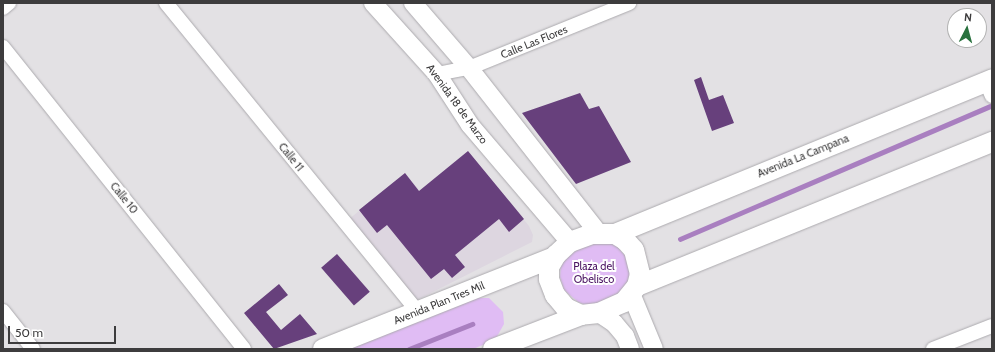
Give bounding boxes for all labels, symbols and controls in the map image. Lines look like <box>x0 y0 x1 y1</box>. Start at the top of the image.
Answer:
north arrow <box>947 8 987 48</box>
text: N <box>964 10 973 24</box>
street label: Calle Las Flores <box>499 23 569 61</box>
street label: Avenida 18 de Marzo <box>424 62 490 146</box>
street label: Avenida La Campana <box>755 132 851 180</box>
street label: Calle 11 <box>276 140 306 174</box>
street label: Calle 10 <box>107 180 141 216</box>
park label: Plaza del Obelisco <box>573 260 615 286</box>
street label: Avenida Plan Tres Mil <box>392 279 486 327</box>
scale bar <box>10 318 118 344</box>
text: 50 m <box>15 325 43 340</box>

